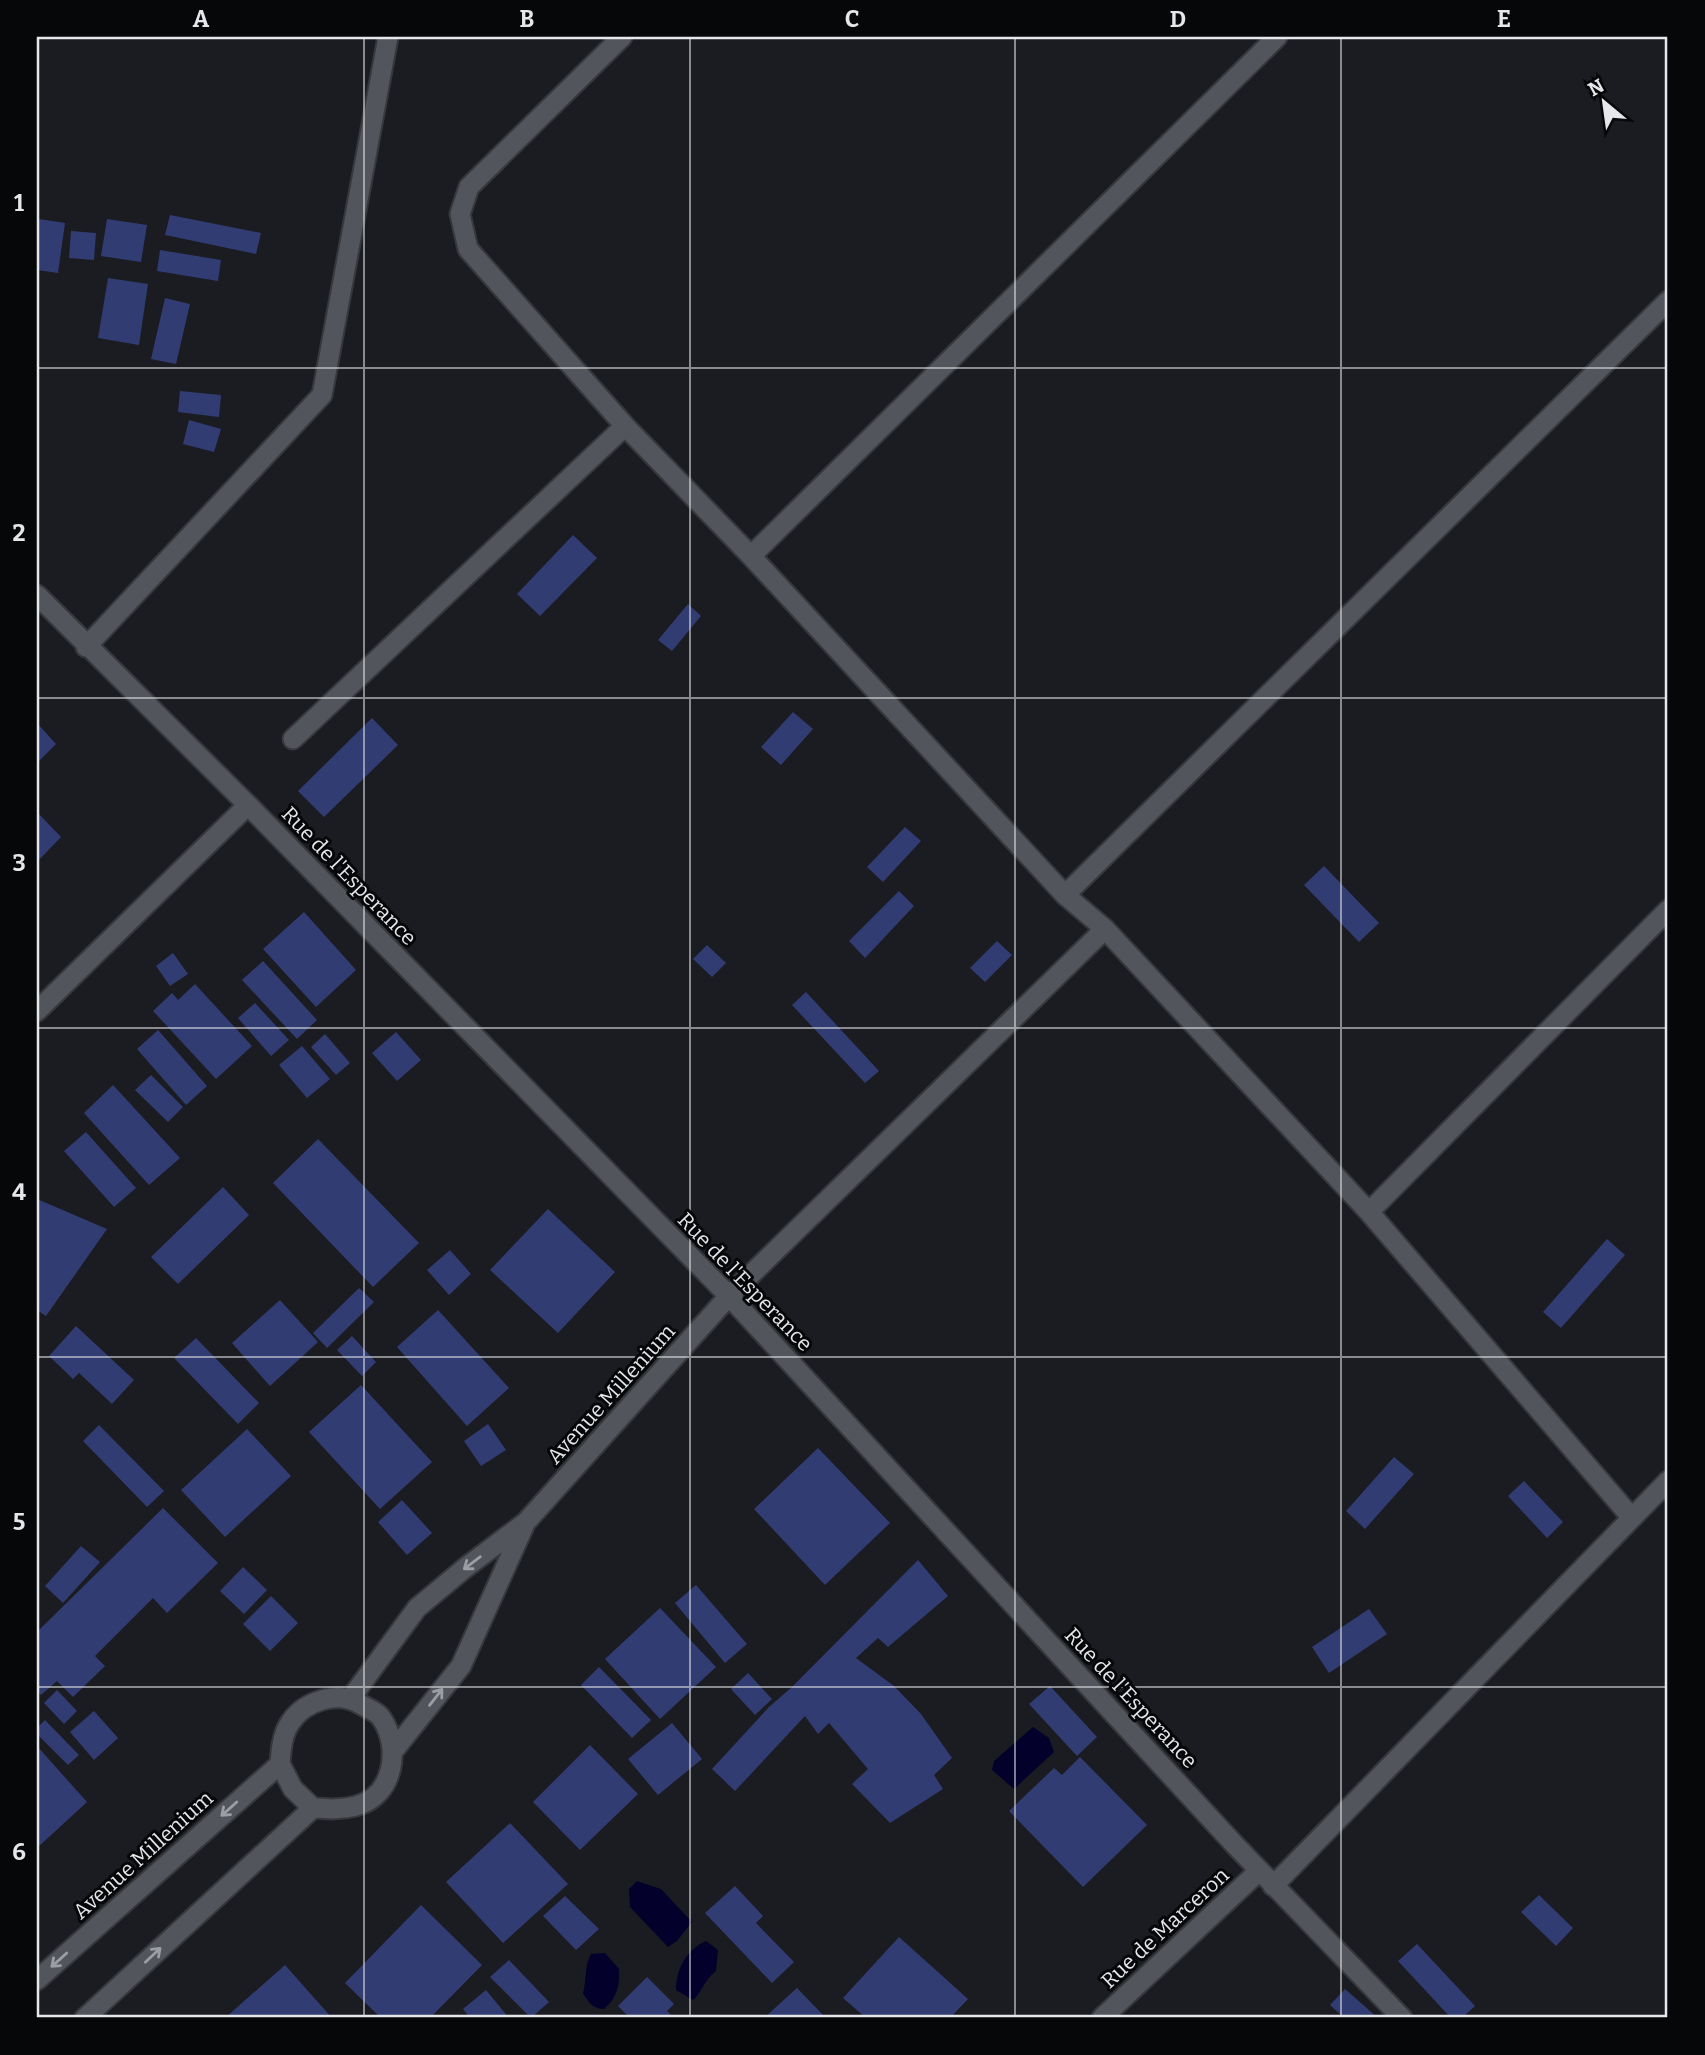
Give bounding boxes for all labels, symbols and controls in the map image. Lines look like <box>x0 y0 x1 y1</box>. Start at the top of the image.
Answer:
text: A <box>193 5 210 33</box>
text: B <box>520 5 534 33</box>
text: C <box>845 5 859 33</box>
text: D <box>1170 5 1186 33</box>
text: E <box>1497 5 1511 33</box>
north arrow <box>1568 66 1638 136</box>
text: N <box>1584 74 1608 101</box>
text: 1 <box>14 189 24 217</box>
text: 2 <box>13 519 26 547</box>
street label: Rue de l'Esperance <box>276 801 422 951</box>
text: 3 <box>12 849 26 877</box>
text: 4 <box>12 1178 26 1206</box>
street label: Rue de l'Esperance <box>672 1207 818 1357</box>
street label: Avenue Millenium <box>541 1319 681 1469</box>
text: 5 <box>13 1508 25 1536</box>
one-way arrow <box>463 1556 481 1571</box>
street label: Rue de l'Esperance <box>1059 1622 1203 1774</box>
one-way arrow <box>429 1688 444 1706</box>
street label: Avenue Millenium <box>68 1785 218 1925</box>
one-way arrow <box>220 1801 238 1817</box>
text: 6 <box>12 1838 26 1866</box>
street label: Rue de Marceron <box>1096 1862 1234 1994</box>
one-way arrow <box>144 1947 161 1964</box>
one-way arrow <box>50 1952 68 1968</box>

